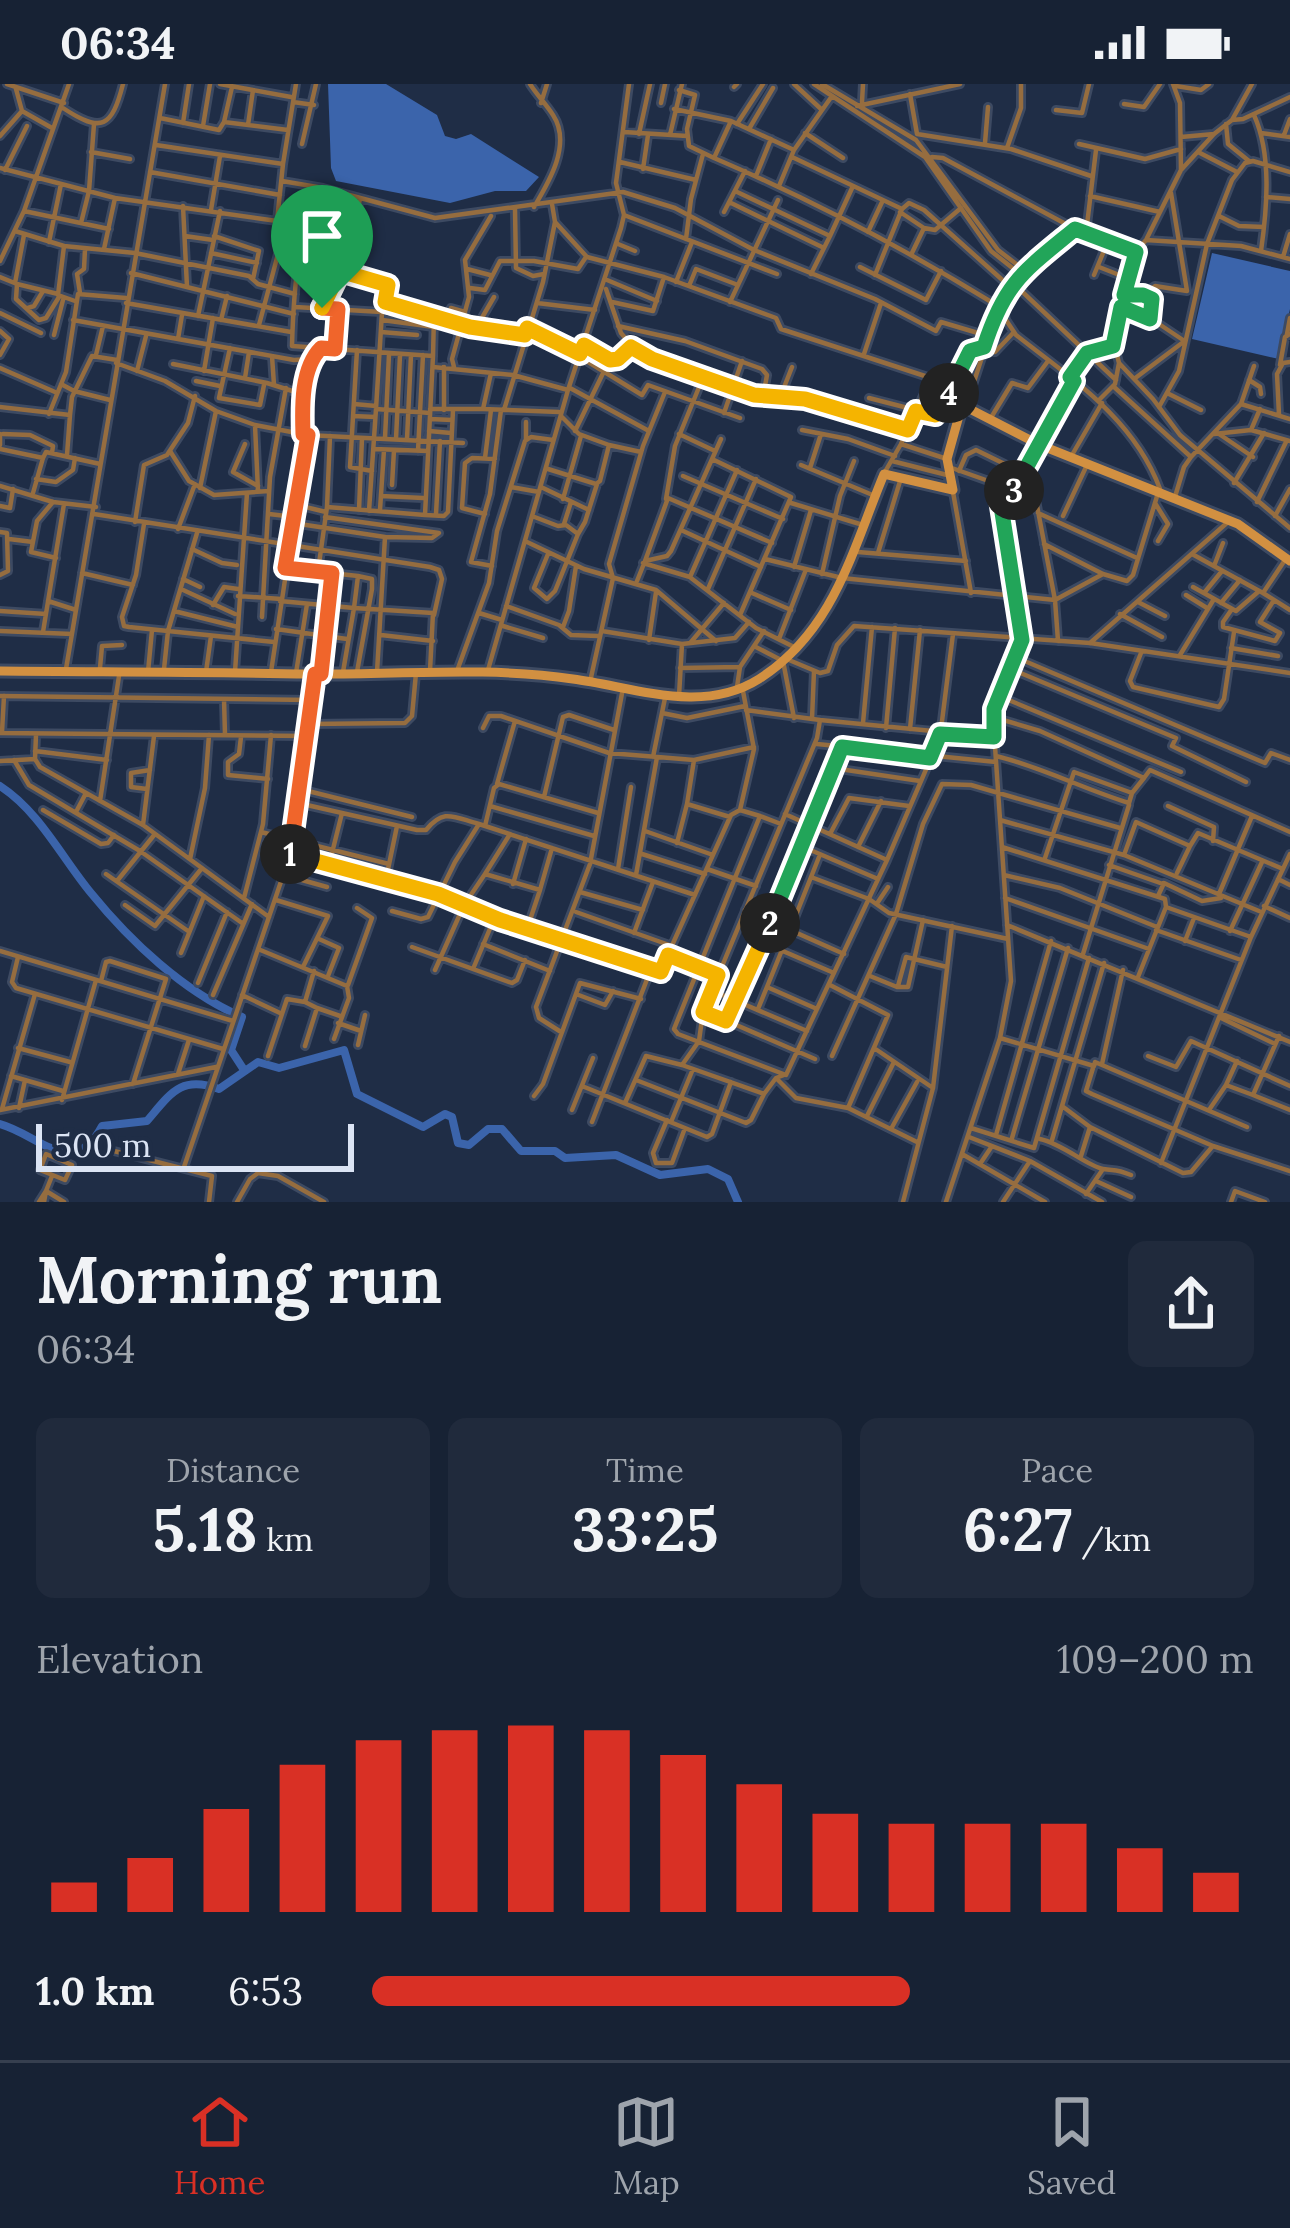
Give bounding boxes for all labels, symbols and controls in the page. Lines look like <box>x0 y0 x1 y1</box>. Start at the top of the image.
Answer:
text: 06:34 <box>60 14 176 71</box>
pin <box>271 185 373 308</box>
icon: arrive <box>289 203 355 269</box>
pin: 4 <box>919 363 979 423</box>
text: 4 <box>940 372 958 414</box>
pin: 3 <box>984 460 1044 520</box>
text: 3 <box>1005 469 1023 511</box>
pin: 1 <box>260 824 320 884</box>
text: 1 <box>283 833 297 875</box>
pin: 2 <box>740 893 800 953</box>
text: 2 <box>761 902 779 944</box>
scale bar <box>36 1118 354 1171</box>
text: 500 m <box>54 1124 151 1166</box>
text: Morning run <box>36 1237 442 1321</box>
button: share <box>1128 1241 1254 1367</box>
text: 06:34 <box>36 1324 135 1374</box>
text: Distance <box>166 1449 300 1491</box>
text: Time <box>606 1449 684 1491</box>
text: Pace <box>1021 1449 1093 1491</box>
text: 5.18 <box>153 1491 258 1567</box>
text: 33:25 <box>572 1491 718 1567</box>
text: 6:27 <box>963 1491 1072 1567</box>
text: km <box>258 1518 313 1560</box>
text: /km <box>1072 1518 1151 1560</box>
text: Elevation <box>36 1634 204 1684</box>
text: 109–200 m <box>1057 1634 1254 1684</box>
text: 1.0 km <box>36 1966 154 2016</box>
text: 6:53 <box>228 1966 303 2016</box>
tab: Home <box>174 2089 265 2203</box>
tab: Map <box>613 2089 680 2203</box>
tab: Saved <box>1027 2089 1116 2203</box>

